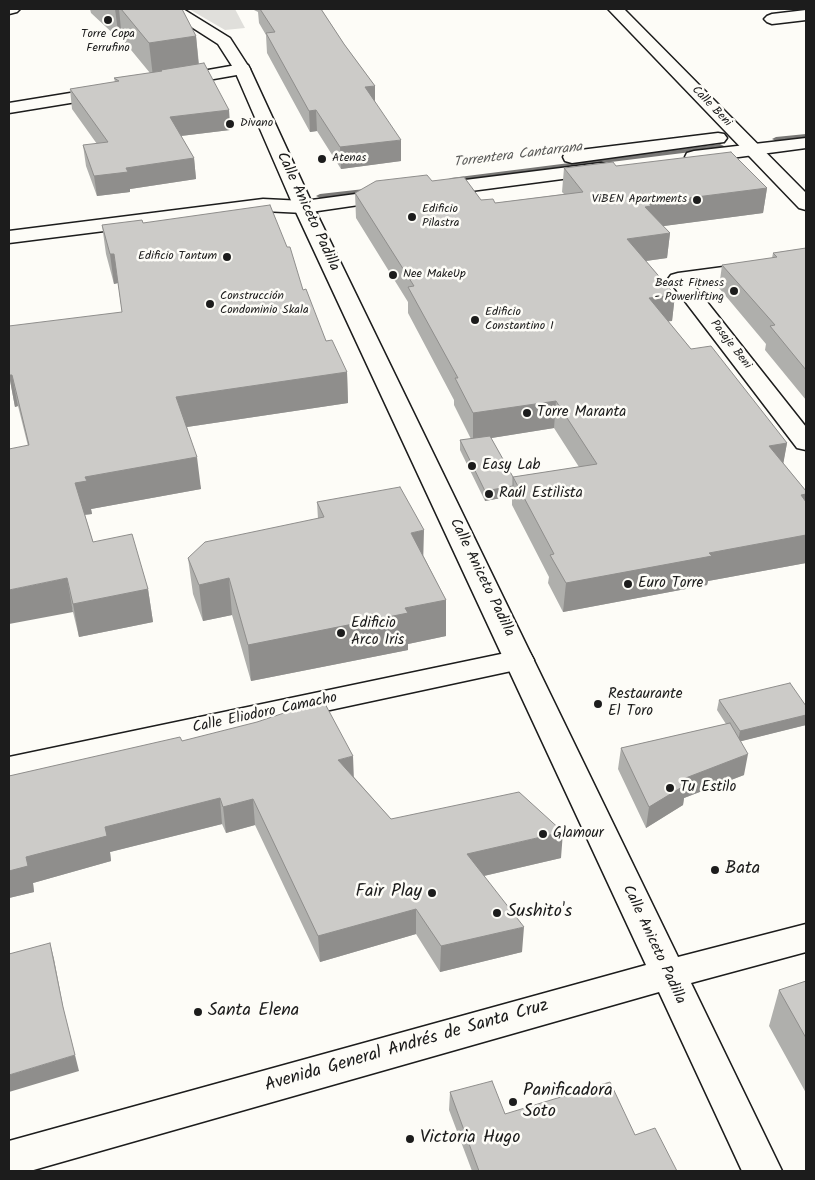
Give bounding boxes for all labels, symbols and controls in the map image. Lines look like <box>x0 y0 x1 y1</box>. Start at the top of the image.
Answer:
marker: Torre Copa Ferrufino <box>102 14 114 26</box>
place label: Torre Copa Ferrufino <box>81 28 135 56</box>
street label: Calle Beni <box>688 84 734 130</box>
place label: Divano <box>240 117 273 131</box>
marker: Divano <box>224 118 236 130</box>
water label: Torrentera Cantarrana <box>453 140 583 172</box>
street label: Calle Aniceto Padilla <box>271 150 343 274</box>
place label: Atenas <box>332 152 366 166</box>
marker: Atenas <box>316 153 328 165</box>
place label: ViBEN Apartments <box>592 193 687 207</box>
marker: ViBEN Apartments <box>691 194 703 206</box>
place label: Edificio Pilastra <box>422 203 459 231</box>
marker: Edificio Pilastra <box>406 211 418 223</box>
place label: Edificio Tantum <box>138 250 217 264</box>
marker: Edificio Tantum <box>221 251 233 263</box>
place label: Nee MakeUp <box>403 268 466 282</box>
marker: Nee MakeUp <box>387 269 399 281</box>
place label: Beast Fitness - Powerlifting <box>654 277 724 305</box>
marker: Beast Fitness - Powerlifting <box>728 285 740 297</box>
place label: Construcción Condominio Skala <box>220 290 309 318</box>
marker: Construcción Condominio Skala <box>204 298 216 310</box>
place label: Edificio Constantino I <box>485 306 554 334</box>
marker: Edificio Constantino I <box>469 314 481 326</box>
street label: Pasaje Beni <box>706 318 754 372</box>
place label: Torre Maranta <box>537 404 626 422</box>
marker: Torre Maranta <box>521 407 533 419</box>
place label: Easy Lab <box>482 457 540 475</box>
marker: Easy Lab <box>466 460 478 472</box>
place label: Raúl Estilista <box>499 485 583 503</box>
marker: Raúl Estilista <box>483 488 495 500</box>
street label: Calle Aniceto Padilla <box>445 516 517 640</box>
place label: Euro Torre <box>638 575 703 593</box>
marker: Euro Torre <box>622 578 634 590</box>
place label: Edificio Arco Iris <box>351 615 404 650</box>
marker: Edificio Arco Iris <box>335 627 347 639</box>
place label: Restaurante El Toro <box>608 686 683 721</box>
street label: Calle Eliodoro Camacho <box>191 690 339 738</box>
marker: Restaurante El Toro <box>592 698 604 710</box>
place label: Tu Estilo <box>680 779 736 797</box>
marker: Tu Estilo <box>664 782 676 794</box>
place label: Glamour <box>553 825 604 843</box>
marker: Glamour <box>537 828 549 840</box>
place label: Bata <box>725 859 760 881</box>
marker: Bata <box>709 864 721 876</box>
place label: Fair Play <box>356 882 422 904</box>
street label: Calle Aniceto Padilla <box>617 883 689 1007</box>
marker: Fair Play <box>426 887 438 899</box>
place label: Sushito's <box>507 902 572 924</box>
marker: Sushito's <box>491 907 503 919</box>
street label: Avenida General Andrés de Santa Cruz <box>263 996 551 1098</box>
place label: Santa Elena <box>208 1001 299 1023</box>
marker: Santa Elena <box>192 1006 204 1018</box>
place label: Panificadora Soto <box>523 1081 613 1124</box>
marker: Panificadora Soto <box>507 1096 519 1108</box>
place label: Victoria Hugo <box>420 1128 520 1150</box>
marker: Victoria Hugo <box>404 1133 416 1145</box>

